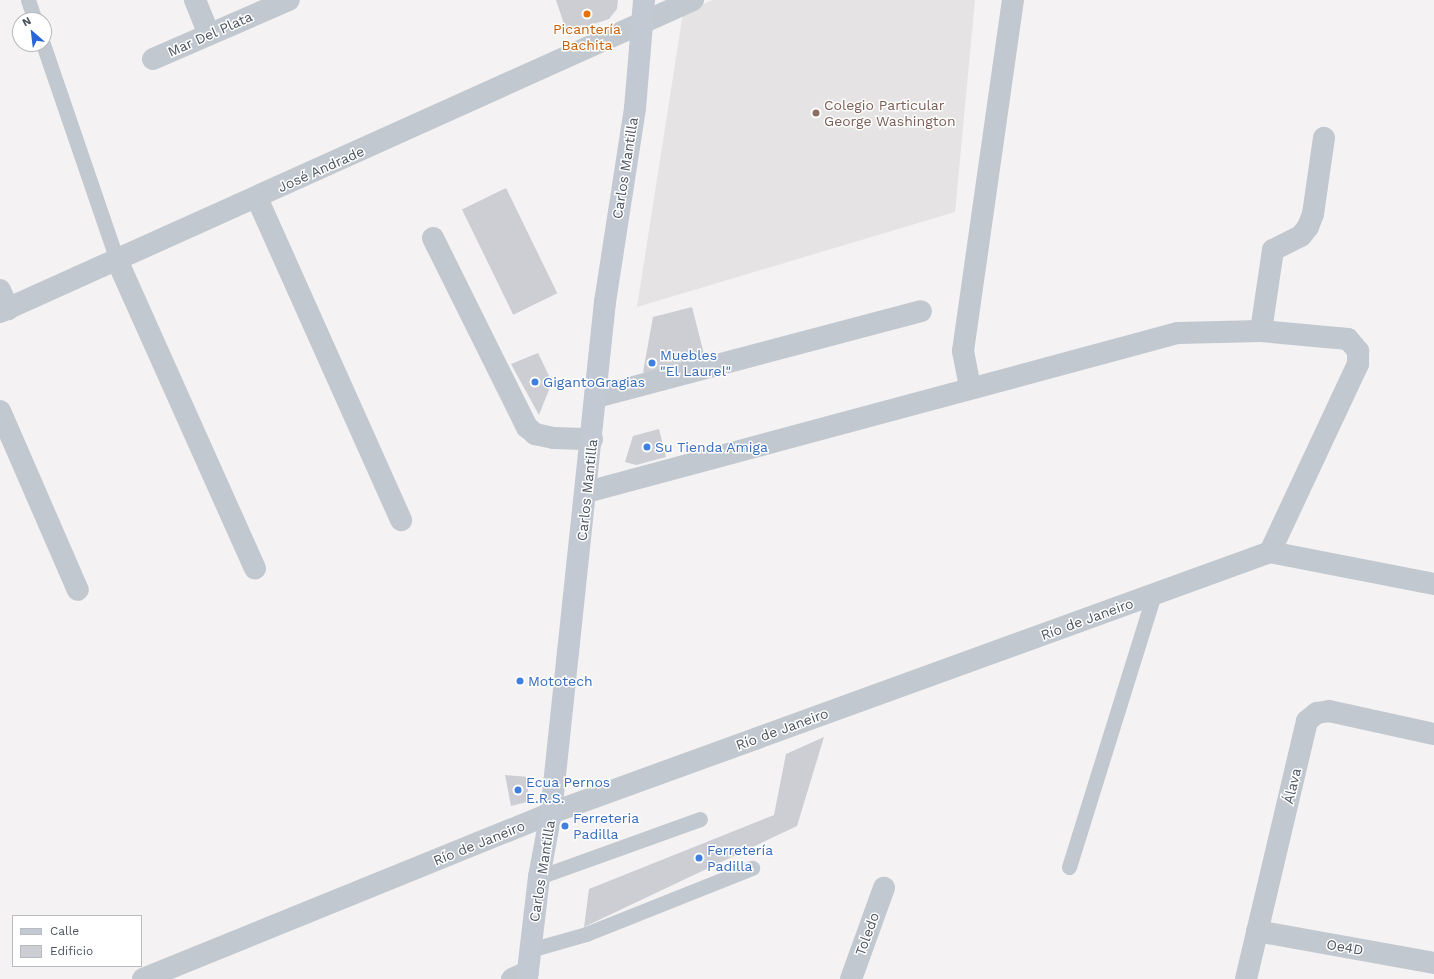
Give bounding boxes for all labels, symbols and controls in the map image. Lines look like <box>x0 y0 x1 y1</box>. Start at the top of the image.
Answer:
street label: Mar Del Plata <box>165 8 255 60</box>
marker: Picantería Bachita <box>582 9 592 19</box>
north arrow <box>12 12 52 52</box>
text: N <box>20 14 33 29</box>
place label: Picantería Bachita <box>553 21 621 54</box>
place label: Colegio Particular George Washington <box>824 97 956 130</box>
marker: Colegio Particular George Washington <box>811 108 821 118</box>
street label: Carlos Mantilla <box>609 116 641 220</box>
street label: José Andrade <box>275 142 367 196</box>
place label: Muebles "El Laurel" <box>660 347 732 380</box>
marker: Muebles "El Laurel" <box>647 358 657 368</box>
place label: GigantoGragias <box>543 374 645 390</box>
marker: GigantoGragias <box>530 377 540 387</box>
street label: Carlos Mantilla <box>573 438 601 542</box>
place label: Su Tienda Amiga <box>655 439 769 455</box>
marker: Su Tienda Amiga <box>642 442 652 452</box>
street label: Río de Janeiro <box>1038 594 1136 644</box>
place label: Mototech <box>528 673 593 689</box>
marker: Mototech <box>515 676 525 686</box>
street label: Río de Janeiro <box>733 704 831 754</box>
street label: Álava <box>1279 766 1305 806</box>
place label: Ecua Pernos E.R.S. <box>526 774 610 806</box>
marker: Ecua Pernos E.R.S. <box>513 785 523 795</box>
place label: Ferreteria Padilla <box>573 810 639 842</box>
street label: Río de Janeiro <box>431 817 527 869</box>
street label: Carlos Mantilla <box>526 819 558 923</box>
marker: Ferreteria Padilla <box>560 821 570 831</box>
place label: Ferretería Padilla <box>707 842 773 874</box>
marker: Ferretería Padilla <box>694 853 704 863</box>
street label: Toledo <box>851 910 883 958</box>
legend <box>12 915 142 967</box>
text: Calle <box>50 924 79 938</box>
street label: Oe4D <box>1325 935 1365 959</box>
text: Edificio <box>50 944 93 958</box>

